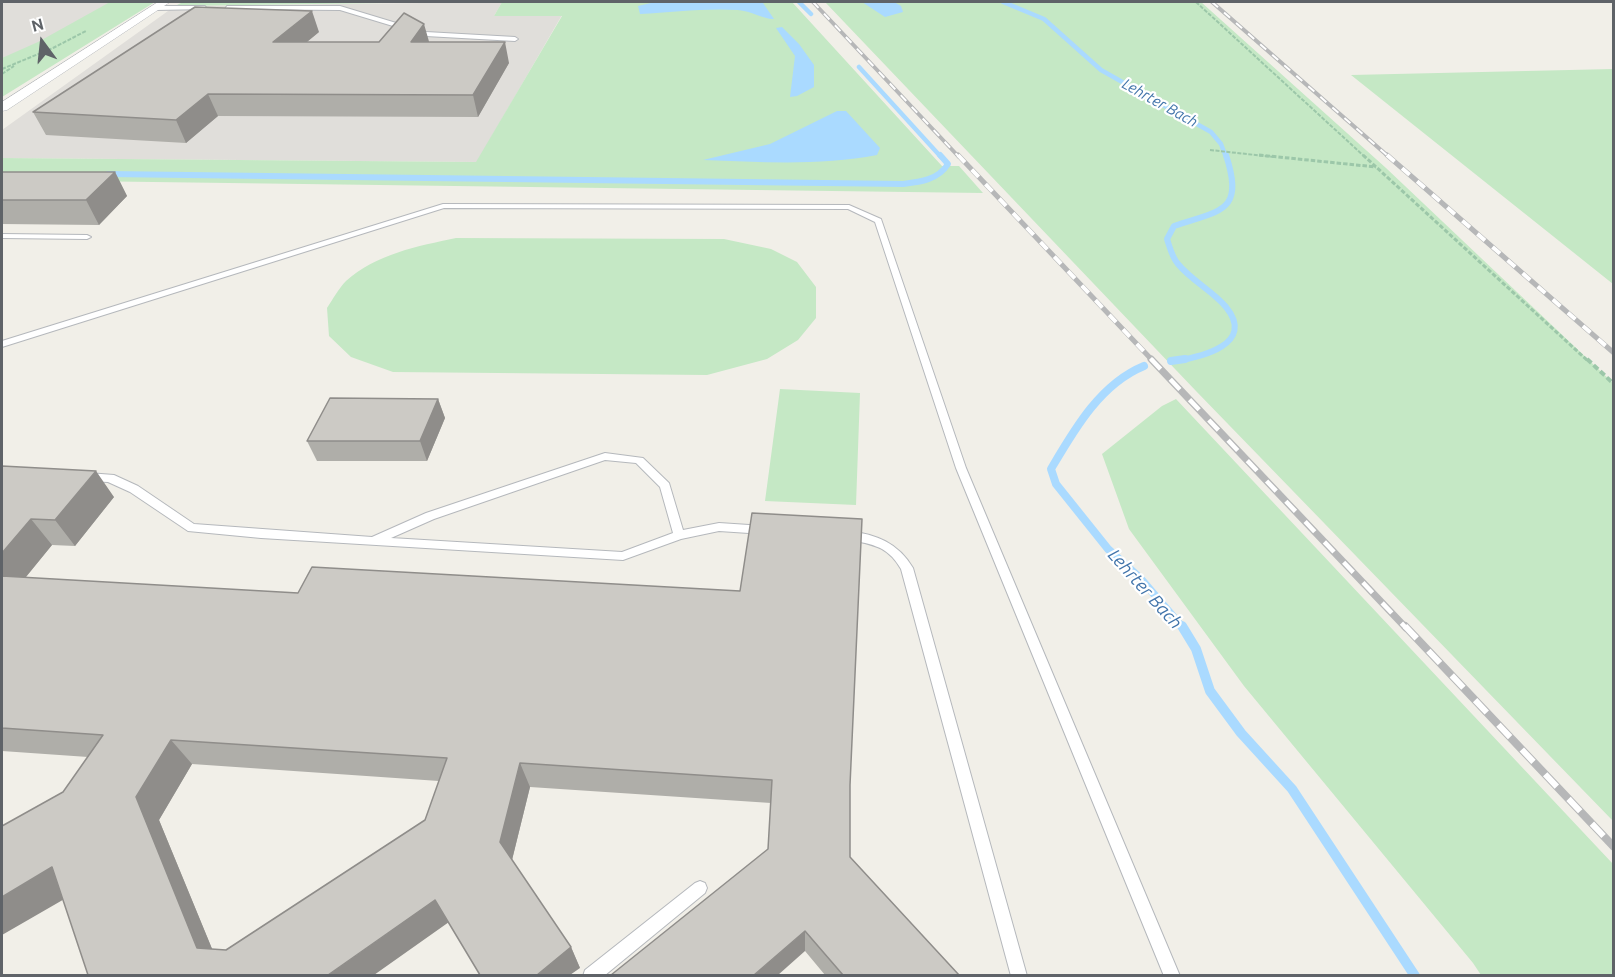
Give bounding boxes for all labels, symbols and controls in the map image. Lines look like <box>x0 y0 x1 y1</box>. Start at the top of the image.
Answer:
north arrow <box>12 12 72 72</box>
text: N <box>29 14 45 35</box>
water label: Lehrter Bach <box>1119 75 1201 131</box>
water label: Lehrter Bach <box>1103 544 1187 634</box>

